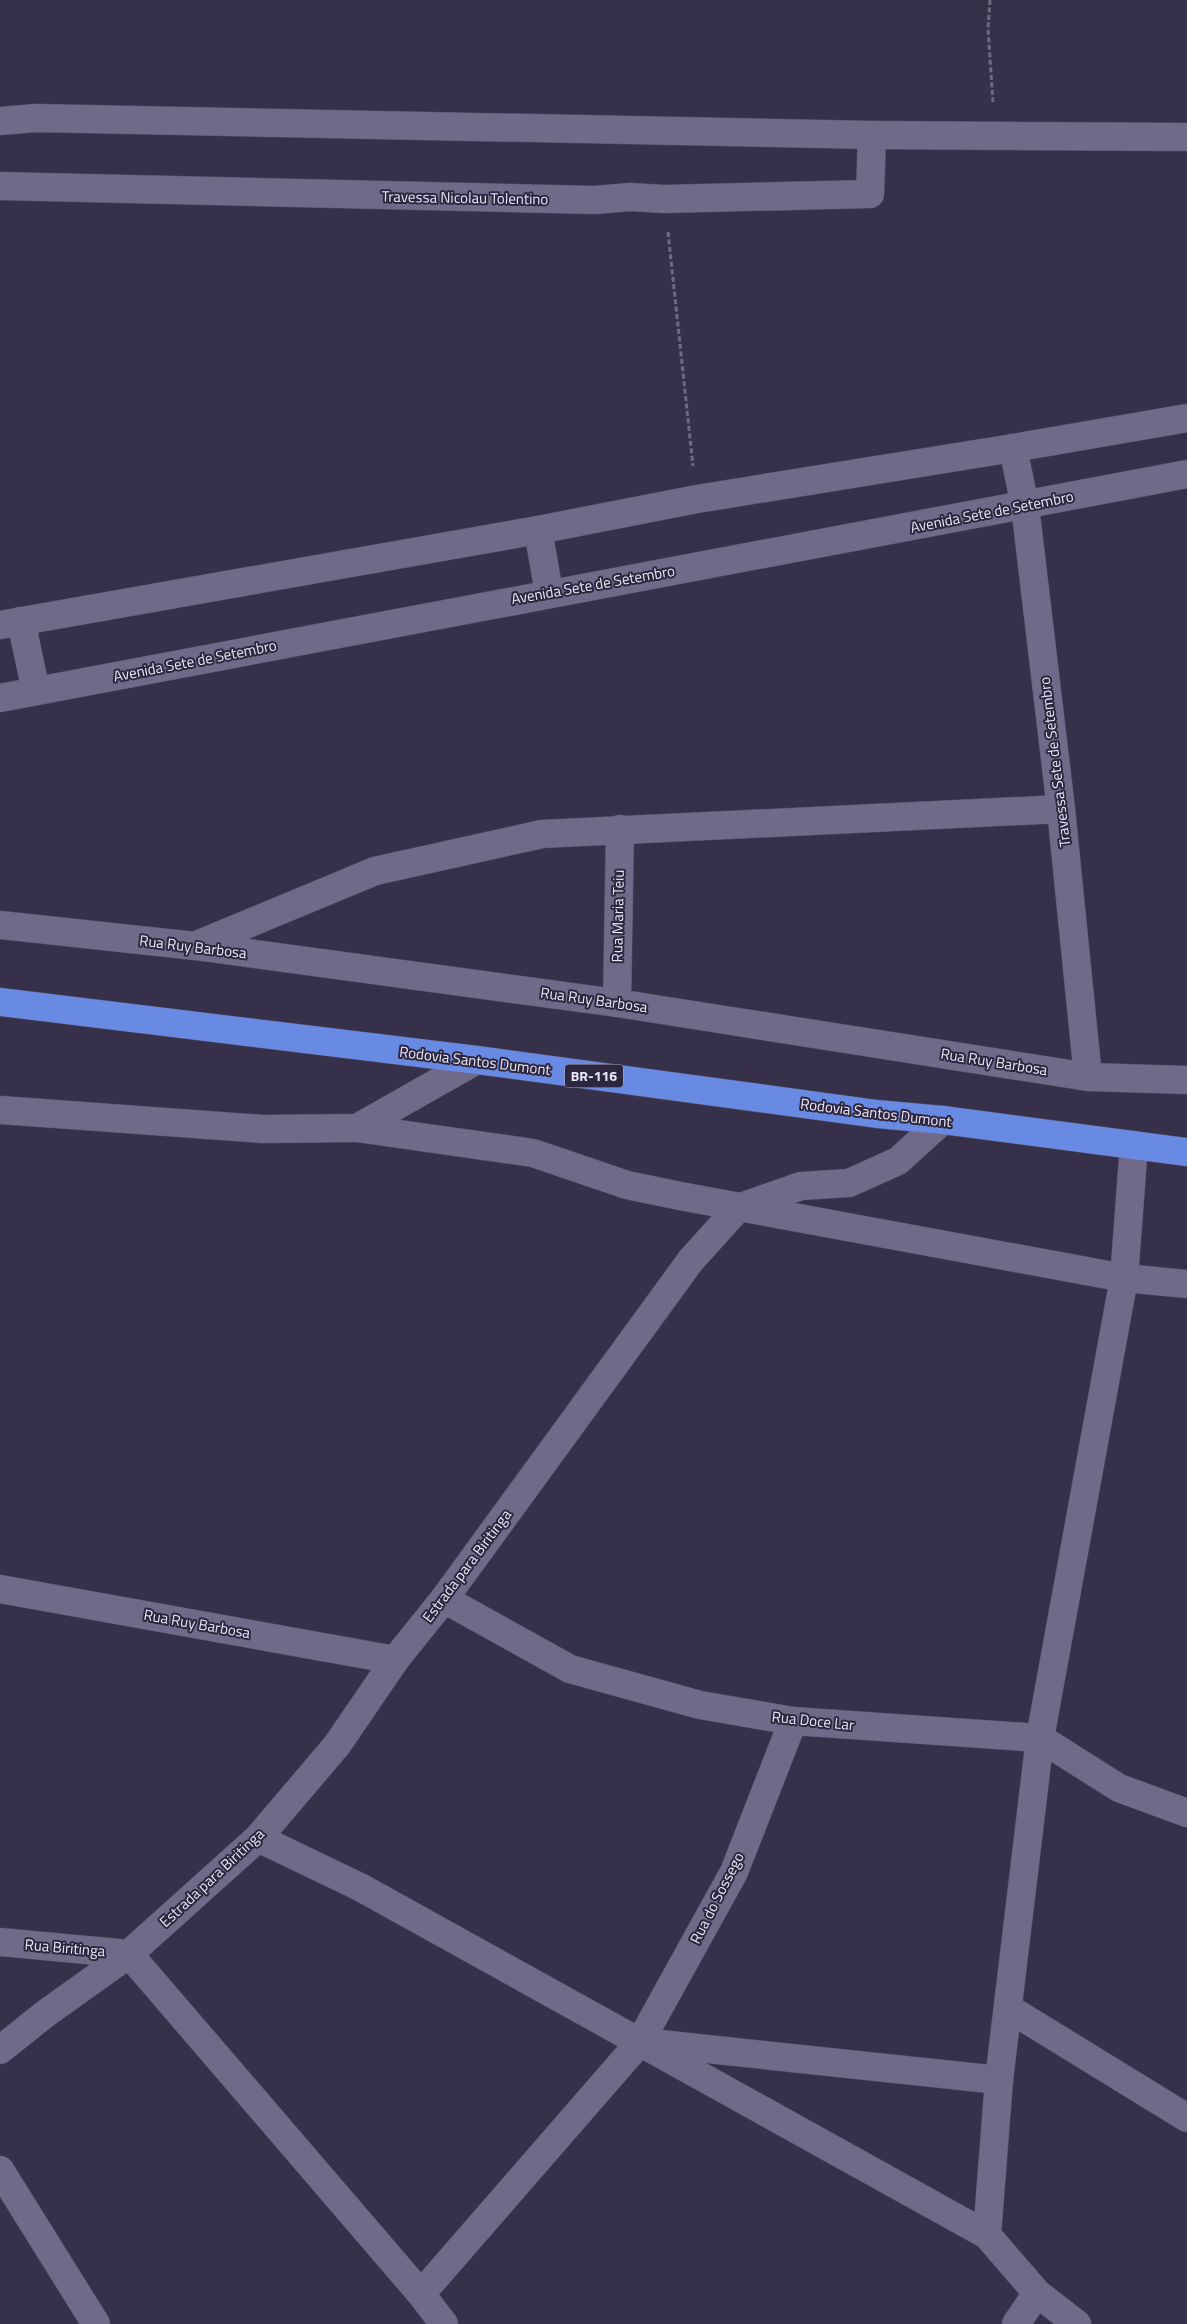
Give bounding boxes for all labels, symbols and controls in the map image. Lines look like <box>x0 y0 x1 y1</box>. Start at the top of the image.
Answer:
street label: Travessa Nicolau Tolentino <box>381 185 549 210</box>
street label: Avenida Sete de Setembro <box>908 484 1076 539</box>
street label: Avenida Sete de Setembro <box>509 559 677 610</box>
street label: Avenida Sete de Setembro <box>111 633 279 688</box>
street label: Travessa Sete de Setembro <box>1033 676 1076 848</box>
street label: Rua Maria Teiu <box>605 869 630 963</box>
street label: Rua Ruy Barbosa <box>138 929 248 965</box>
street label: Rua Ruy Barbosa <box>539 981 650 1018</box>
street label: Rodovia Santos Dumont <box>398 1040 553 1081</box>
street label: Rua Ruy Barbosa <box>939 1042 1050 1081</box>
road number: BR-116 <box>565 1064 623 1088</box>
street label: Rodovia Santos Dumont <box>799 1092 954 1133</box>
street label: Estrada para Biritinga <box>416 1504 517 1627</box>
street label: Rua Ruy Barbosa <box>142 1603 253 1644</box>
street label: Rua Doce Lar <box>771 1705 855 1736</box>
street label: Estrada para Biritinga <box>154 1822 270 1933</box>
street label: Rua do Sossego <box>684 1848 750 1948</box>
street label: Rua Biritinga <box>24 1933 107 1963</box>

